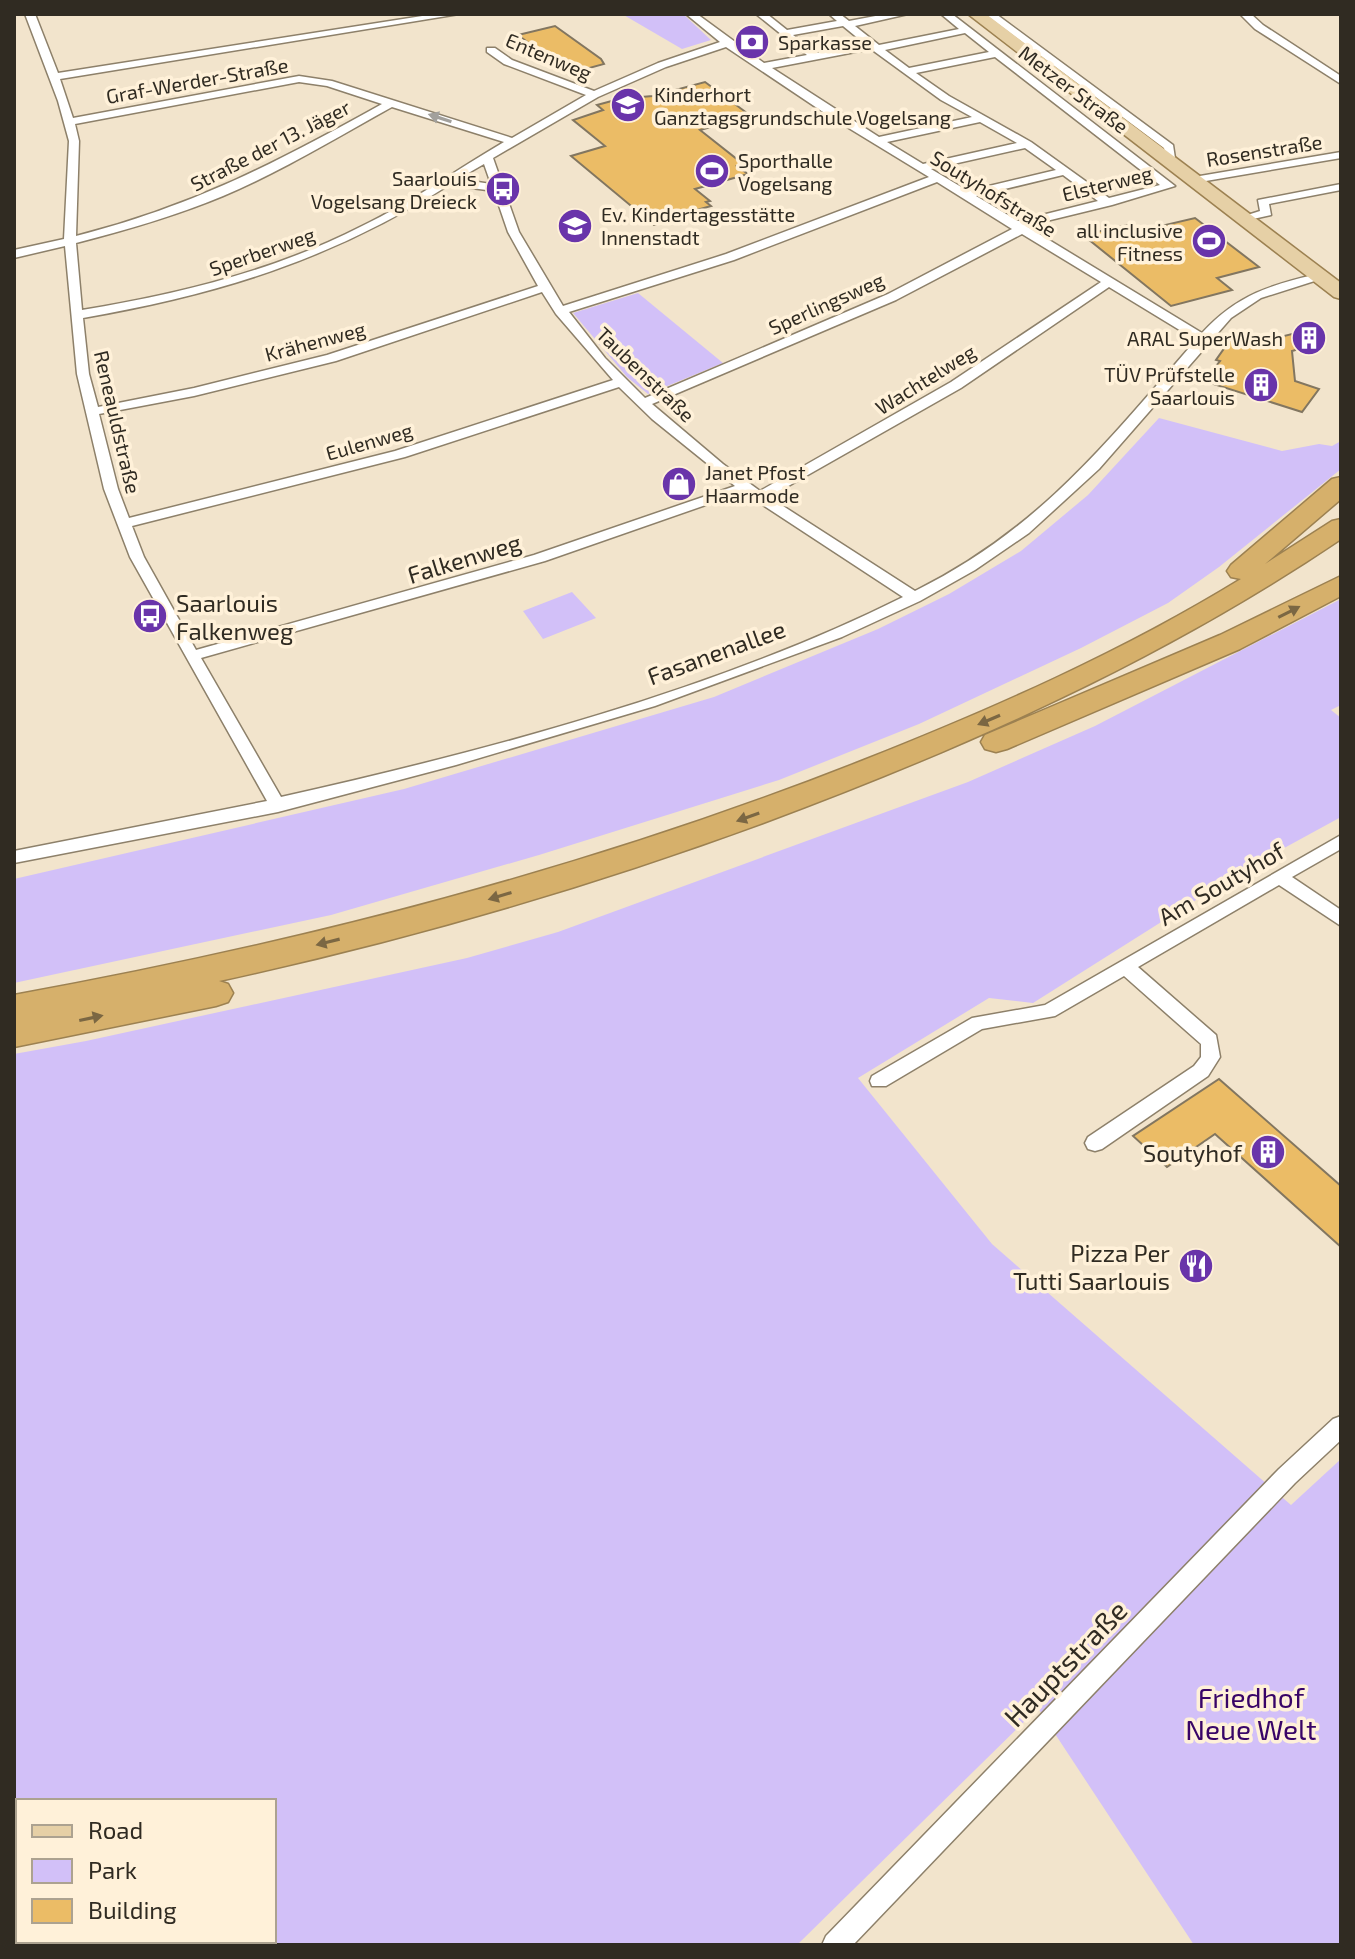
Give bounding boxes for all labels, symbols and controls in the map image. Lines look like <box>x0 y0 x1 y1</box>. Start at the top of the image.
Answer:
bank icon: Sparkasse <box>733 23 771 61</box>
street label: Entenweg <box>502 27 596 85</box>
place label: Sparkasse <box>778 30 872 54</box>
street label: Metzer Straße <box>1015 40 1133 138</box>
street label: Graf-Werder-Straße <box>104 52 290 108</box>
place label: Kinderhort Ganztagsgrundschule Vogelsang <box>654 82 951 129</box>
school or university icon: Kinderhort Ganztagsgrundschule Vogelsang <box>609 86 647 124</box>
street label: Straße der 13. Jäger <box>186 94 354 196</box>
one-way arrow <box>427 111 451 124</box>
street label: Rosenstraße <box>1204 129 1324 171</box>
street label: Soutyhofstraße <box>927 145 1061 241</box>
place label: Sporthalle Vogelsang <box>738 148 833 195</box>
sports icon: Sporthalle Vogelsang <box>693 152 731 190</box>
street label: Elsterweg <box>1059 160 1155 206</box>
place label: Saarlouis Vogelsang Dreieck <box>311 166 477 213</box>
bus stop icon: Saarlouis Vogelsang Dreieck <box>484 170 522 208</box>
place label: Ev. Kindertagesstätte Innenstadt <box>601 202 795 249</box>
school or university icon: Ev. Kindertagesstätte Innenstadt <box>556 207 594 245</box>
place label: all inclusive Fitness <box>1076 218 1183 265</box>
street label: Sperberweg <box>206 222 318 280</box>
sports icon: all inclusive Fitness <box>1190 222 1228 260</box>
street label: Sperlingsweg <box>765 267 887 339</box>
street label: Krähenweg <box>262 316 368 366</box>
building icon: ARAL SuperWash <box>1290 319 1328 357</box>
street label: Taubenstraße <box>592 321 700 427</box>
place label: ARAL SuperWash <box>1127 326 1283 350</box>
street label: Wachtelweg <box>871 339 979 419</box>
street label: Reneauldstraße <box>90 348 146 496</box>
place label: TÜV Prüfstelle Saarlouis <box>1104 362 1235 409</box>
building icon: TÜV Prüfstelle Saarlouis <box>1242 366 1280 404</box>
street label: Eulenweg <box>323 417 415 465</box>
place label: Janet Pfost Haarmode <box>705 460 806 507</box>
shop icon: Janet Pfost Haarmode <box>660 465 698 503</box>
street label: Falkenweg <box>404 527 524 589</box>
place label: Saarlouis Falkenweg <box>176 588 293 645</box>
bus stop icon: Saarlouis Falkenweg <box>131 597 169 635</box>
one-way arrow <box>1277 605 1300 619</box>
street label: Fasanenallee <box>643 614 789 690</box>
one-way arrow <box>977 714 1001 727</box>
one-way arrow <box>736 811 760 824</box>
street label: Am Soutyhof <box>1153 835 1290 931</box>
one-way arrow <box>488 890 512 903</box>
one-way arrow <box>316 936 341 949</box>
one-way arrow <box>78 1011 103 1024</box>
building icon: Soutyhof <box>1249 1133 1287 1171</box>
place label: Soutyhof <box>1143 1138 1243 1167</box>
place label: Pizza Per Tutti Saarlouis <box>1013 1238 1170 1295</box>
restaurant icon: Pizza Per Tutti Saarlouis <box>1177 1247 1215 1285</box>
street label: Hauptstraße <box>996 1593 1134 1733</box>
park label: Friedhof Neue Welt <box>1185 1680 1317 1746</box>
legend <box>16 1799 276 1943</box>
text: Road <box>88 1815 143 1844</box>
text: Park <box>88 1855 137 1884</box>
text: Building <box>88 1895 177 1924</box>

